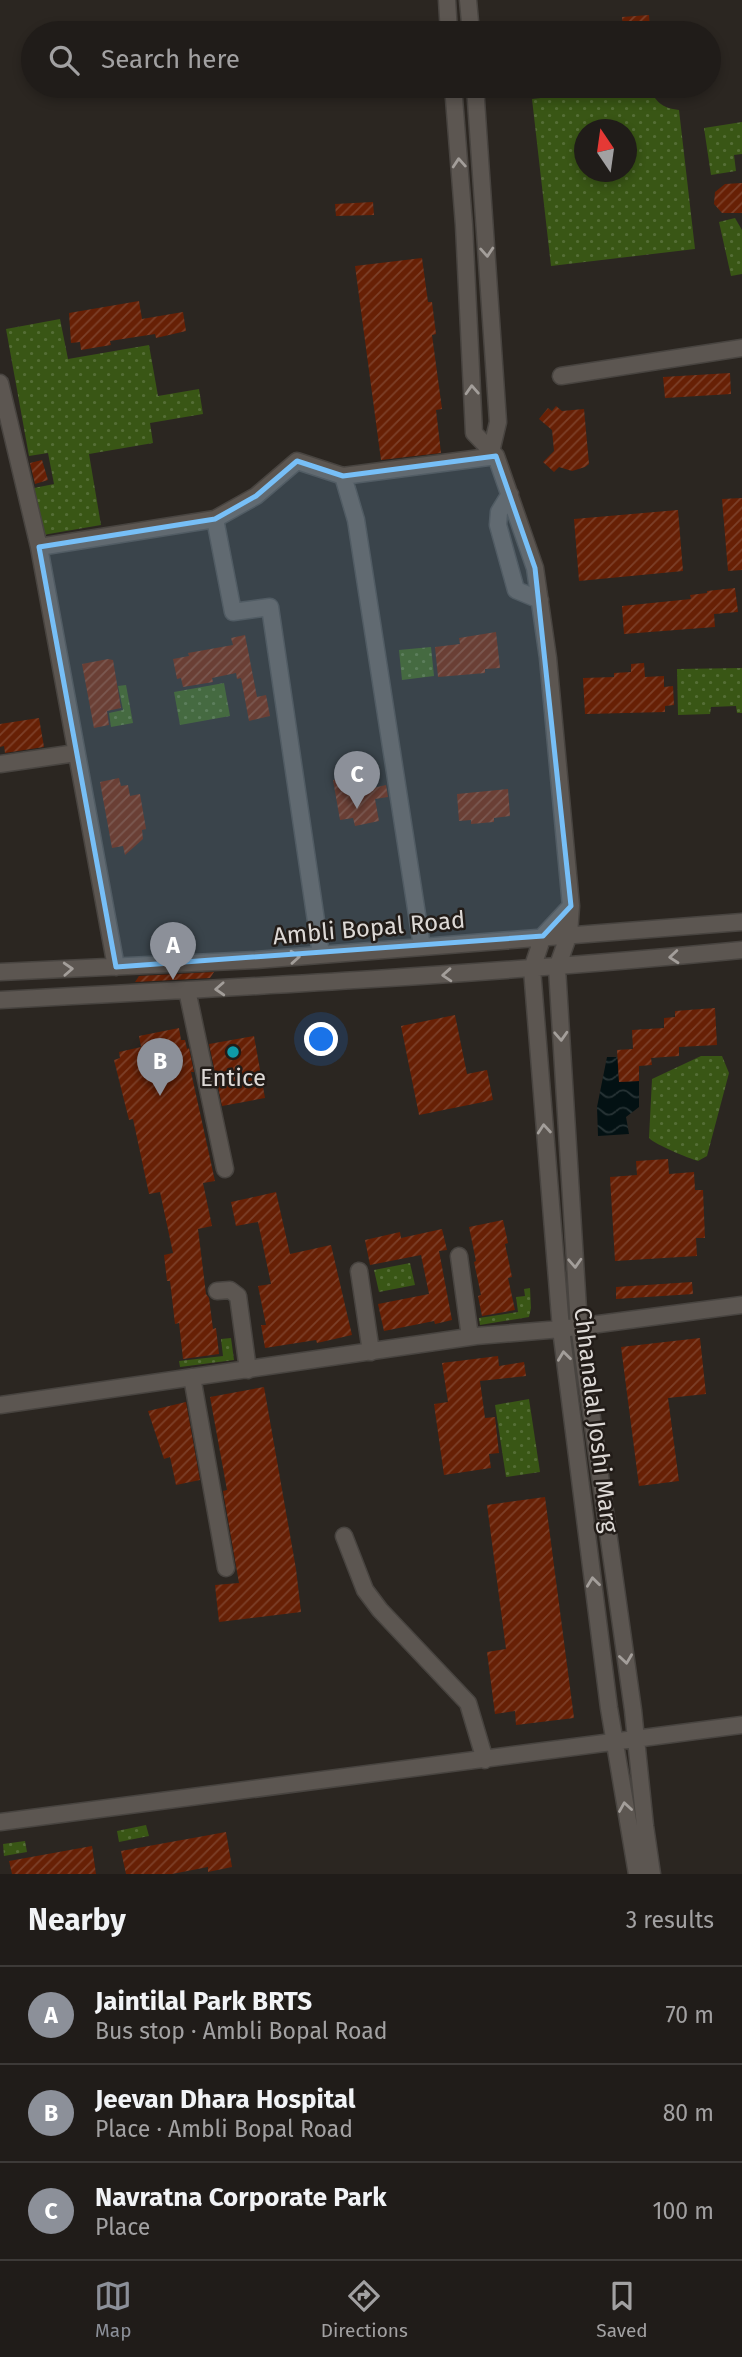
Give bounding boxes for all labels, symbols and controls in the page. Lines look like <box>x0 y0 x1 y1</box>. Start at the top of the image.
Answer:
search box <box>21 21 721 98</box>
icon: search <box>45 41 83 79</box>
text: Search here <box>101 44 240 75</box>
north arrow <box>574 119 637 182</box>
one-way arrow <box>452 158 467 169</box>
one-way arrow <box>479 246 494 257</box>
one-way arrow <box>464 385 479 396</box>
pin: C <box>334 751 380 809</box>
street label: Ambli Bopal Road <box>272 906 466 950</box>
pin: A <box>150 922 196 980</box>
one-way arrow <box>668 949 679 964</box>
one-way arrow <box>290 950 301 965</box>
one-way arrow <box>63 962 74 977</box>
one-way arrow <box>442 967 453 982</box>
one-way arrow <box>214 981 225 996</box>
your location <box>304 1022 338 1056</box>
one-way arrow <box>554 1031 569 1042</box>
pin: B <box>137 1038 183 1096</box>
marker: Entice <box>225 1044 241 1060</box>
place label: Entice <box>200 1064 266 1092</box>
one-way arrow <box>537 1124 552 1135</box>
one-way arrow <box>567 1258 582 1269</box>
street label: Chhanalal Joshi Marg <box>568 1306 624 1535</box>
one-way arrow <box>557 1350 572 1362</box>
one-way arrow <box>586 1576 601 1587</box>
one-way arrow <box>618 1653 633 1665</box>
one-way arrow <box>617 1801 632 1813</box>
text: Nearby <box>28 1902 126 1938</box>
text: 3 results <box>626 1906 714 1934</box>
text: Jaintilal Park BRTS <box>95 1986 312 2017</box>
text: A <box>44 2001 58 2029</box>
text: 70 m <box>665 2001 714 2029</box>
text: Bus stop · Ambli Bopal Road <box>95 2017 388 2045</box>
text: Jeevan Dhara Hospital <box>95 2084 355 2115</box>
text: B <box>44 2099 58 2127</box>
text: 80 m <box>663 2099 714 2127</box>
text: Place · Ambli Bopal Road <box>95 2115 353 2143</box>
text: Navratna Corporate Park <box>95 2182 387 2213</box>
text: C <box>44 2197 58 2225</box>
text: 100 m <box>653 2197 714 2225</box>
text: Place <box>95 2213 150 2241</box>
tab: Map <box>94 2277 132 2342</box>
tab: Directions <box>321 2277 408 2342</box>
tab: Saved <box>596 2277 648 2342</box>

